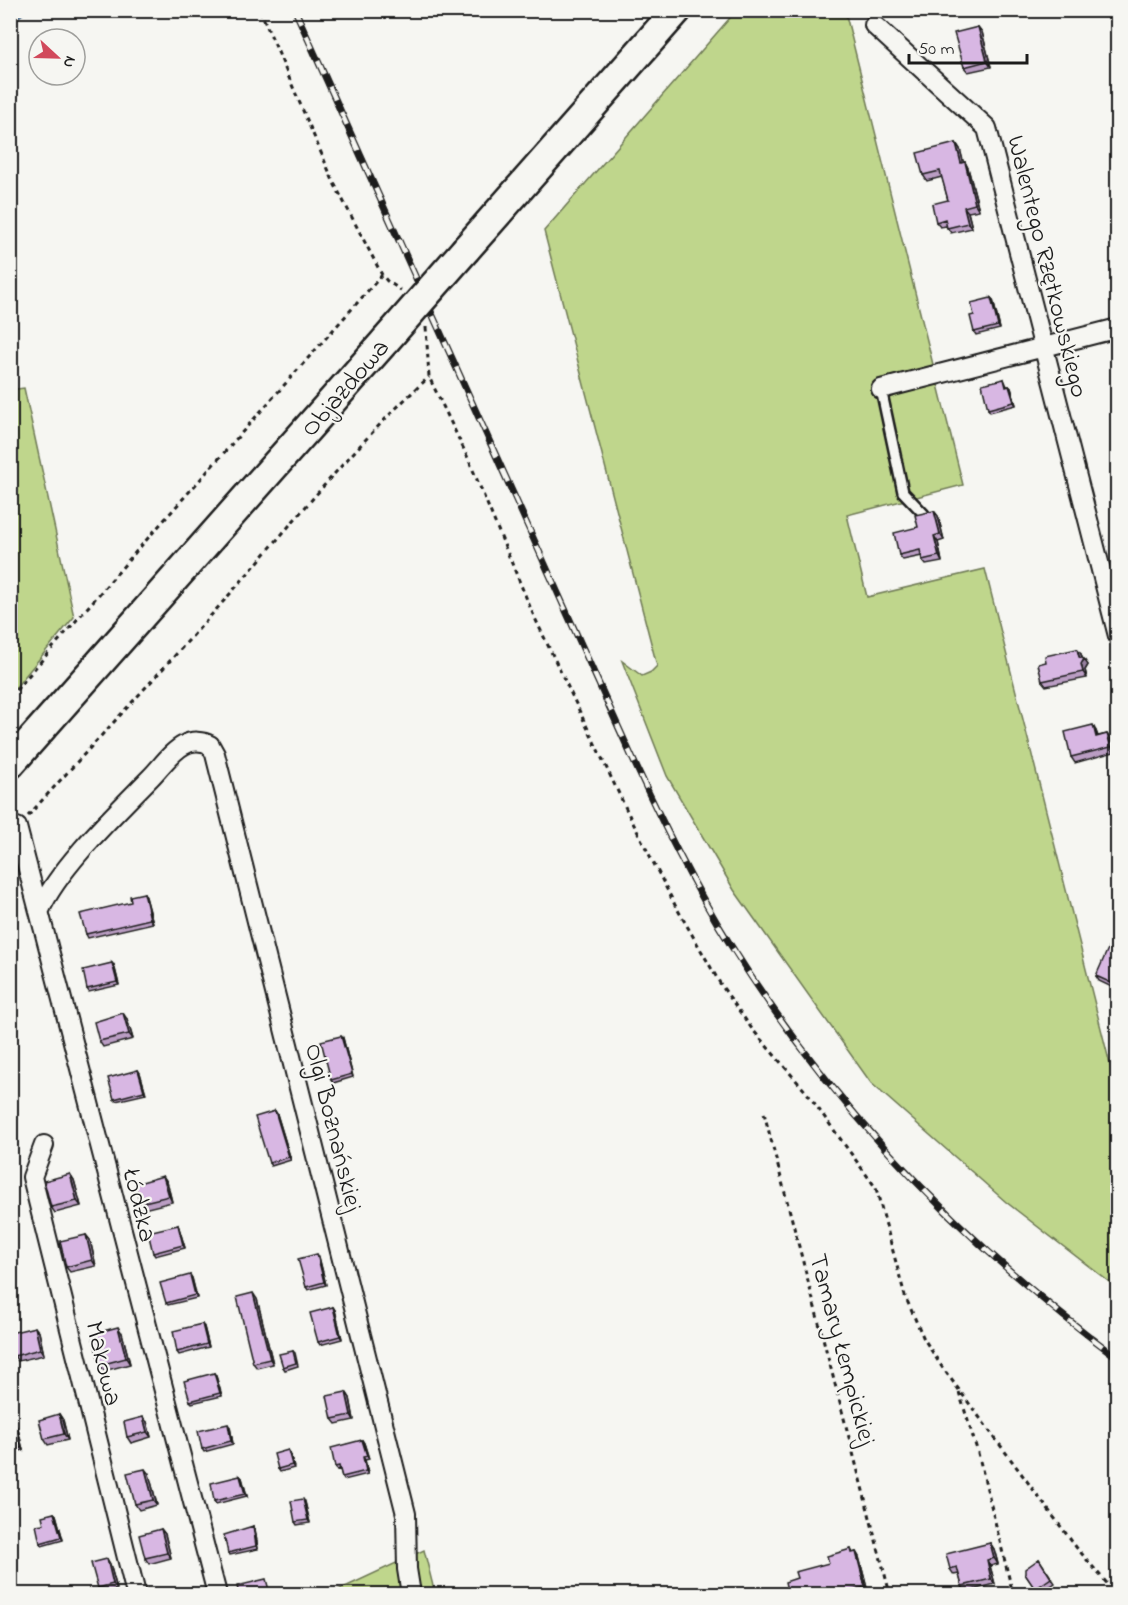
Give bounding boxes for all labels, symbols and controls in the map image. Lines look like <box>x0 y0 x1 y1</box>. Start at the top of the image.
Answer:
north arrow <box>27 27 87 87</box>
scale bar <box>909 27 1028 65</box>
text: 50 m <box>918 37 955 63</box>
text: N <box>56 52 82 72</box>
street label: Walentego Rzętkowskiego <box>995 132 1097 402</box>
street label: Objazdowa <box>293 331 400 447</box>
street label: Olgi Boznańskiej <box>293 1040 372 1217</box>
street label: Łódzka <box>110 1164 165 1246</box>
street label: Tamary Łempickiej <box>797 1250 885 1451</box>
street label: Makowa <box>73 1317 131 1410</box>

